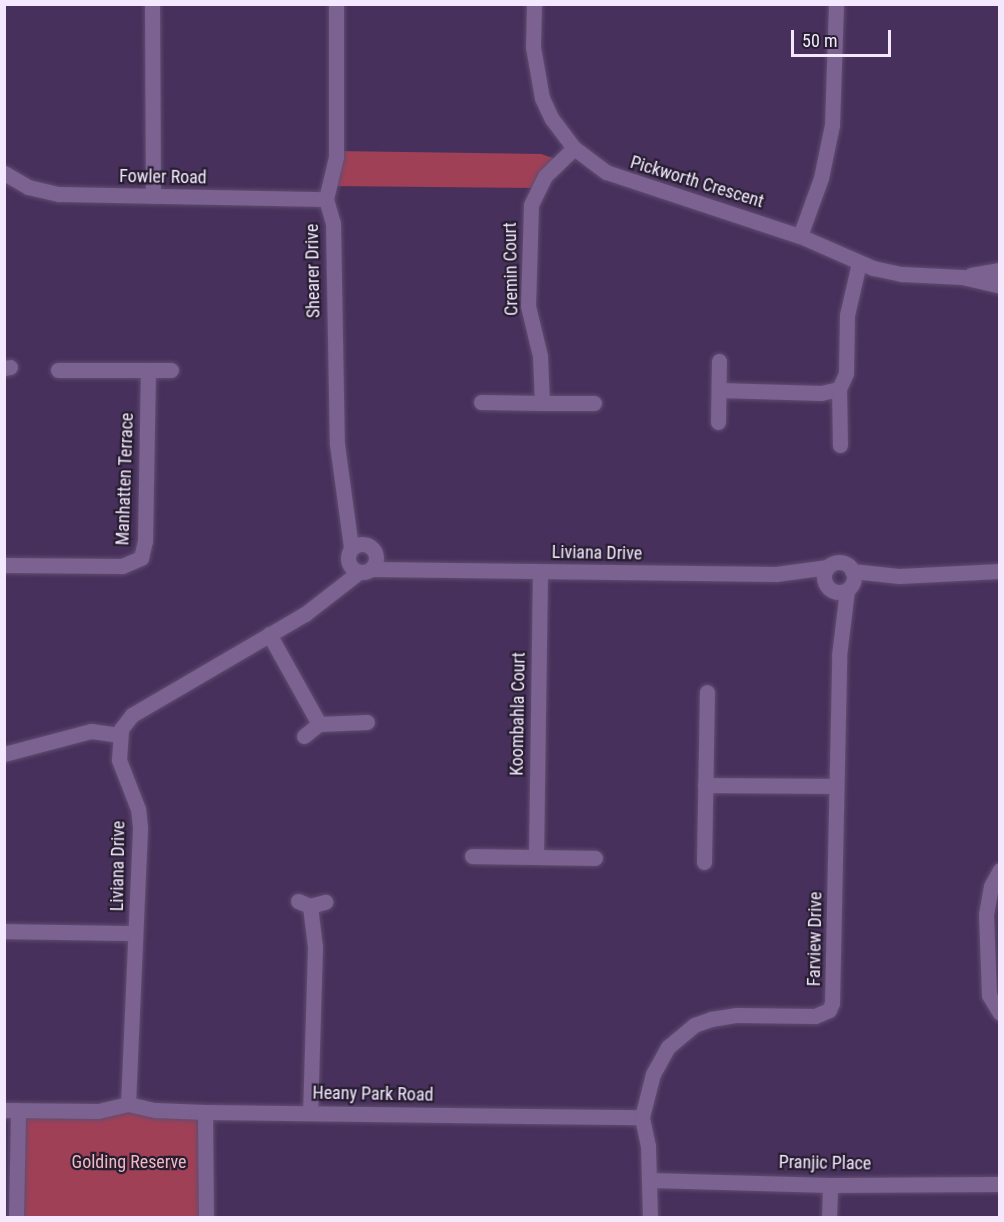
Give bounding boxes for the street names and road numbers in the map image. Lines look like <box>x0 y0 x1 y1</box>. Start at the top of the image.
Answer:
street label: Pickworth Crescent <box>628 151 766 213</box>
street label: Fowler Road <box>119 165 207 189</box>
street label: Cremin Court <box>499 222 523 316</box>
street label: Shearer Drive <box>301 224 325 318</box>
street label: Manhatten Terrace <box>112 412 138 546</box>
street label: Liviana Drive <box>552 541 642 565</box>
street label: Koombahla Court <box>506 652 530 776</box>
street label: Liviana Drive <box>106 821 130 911</box>
street label: Farview Drive <box>803 892 827 986</box>
street label: Heany Park Road <box>312 1082 434 1106</box>
street label: Pranjic Place <box>779 1151 871 1175</box>

